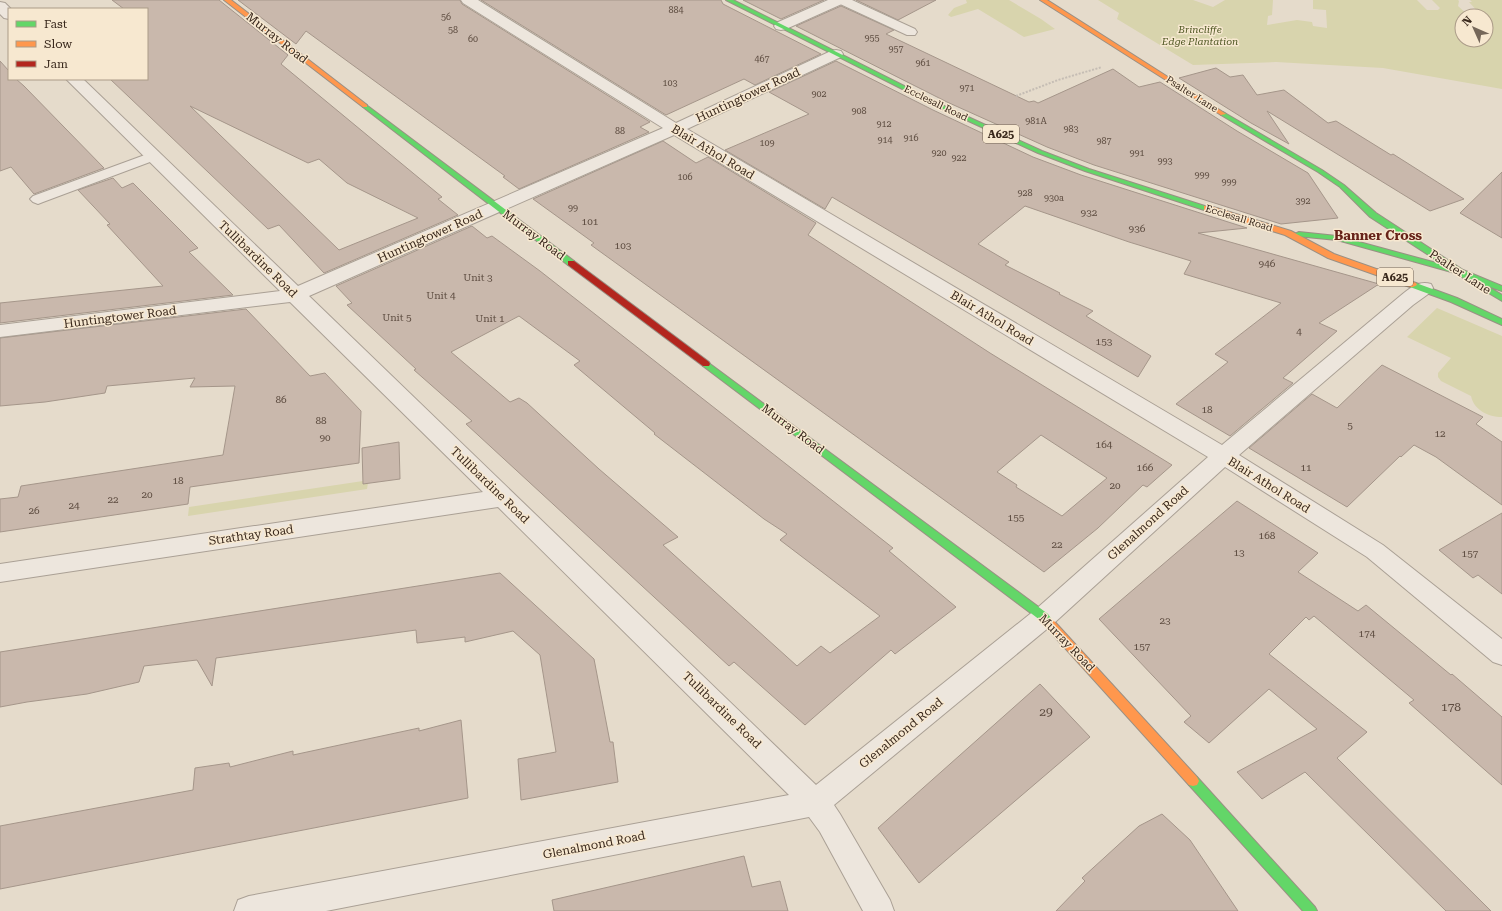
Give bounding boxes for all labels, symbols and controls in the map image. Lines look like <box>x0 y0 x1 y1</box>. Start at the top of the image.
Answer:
house number: 884 <box>668 5 684 15</box>
legend <box>8 8 148 80</box>
north arrow <box>1454 8 1494 48</box>
street label: Murray Road <box>243 10 311 67</box>
house number: 56 <box>441 12 451 22</box>
text: N <box>1460 13 1475 29</box>
text: Fast <box>44 17 68 31</box>
park label: Brincliffe Edge Plantation <box>1161 24 1238 47</box>
house number: 58 <box>448 25 458 35</box>
house number: 955 <box>864 33 880 43</box>
house number: 60 <box>468 34 478 44</box>
text: Slow <box>44 37 72 51</box>
house number: 957 <box>888 44 904 54</box>
house number: 467 <box>754 54 770 64</box>
text: Jam <box>44 57 68 71</box>
house number: 961 <box>915 58 931 68</box>
street label: Huntingtower Road <box>694 65 803 125</box>
street label: Psalter Lane <box>1164 74 1220 115</box>
house number: 103 <box>662 78 678 88</box>
street label: Ecclesall Road <box>902 83 970 123</box>
house number: 971 <box>959 83 975 93</box>
house number: 902 <box>811 89 827 99</box>
house number: 908 <box>851 106 867 116</box>
house number: 981A <box>1025 116 1047 126</box>
house number: 912 <box>876 119 892 129</box>
street label: Blair Athol Road <box>669 122 757 182</box>
house number: 983 <box>1063 124 1079 134</box>
road number: A625 <box>983 125 1019 143</box>
house number: 88 <box>615 126 625 136</box>
house number: 916 <box>903 133 919 143</box>
house number: 914 <box>877 135 893 145</box>
house number: 987 <box>1096 136 1112 146</box>
house number: 109 <box>759 138 775 148</box>
house number: 920 <box>931 148 947 158</box>
house number: 991 <box>1129 148 1145 158</box>
house number: 922 <box>951 153 967 163</box>
house number: 993 <box>1157 156 1173 166</box>
house number: 999 <box>1194 170 1210 180</box>
house number: 106 <box>677 172 693 182</box>
house number: 999 <box>1221 177 1237 187</box>
house number: 928 <box>1017 188 1033 198</box>
house number: 930a <box>1044 193 1064 203</box>
house number: 392 <box>1295 196 1311 206</box>
house number: 99 <box>568 203 578 213</box>
street label: Ecclesall Road <box>1204 203 1274 234</box>
street label: Huntingtower Road <box>375 206 485 265</box>
street label: Murray Road <box>500 207 568 263</box>
house number: 932 <box>1081 207 1098 218</box>
house number: 101 <box>582 216 599 227</box>
street label: Tullibardine Road <box>216 218 300 300</box>
house number: 936 <box>1129 223 1146 234</box>
district label: Banner Cross <box>1334 228 1422 243</box>
house number: 103 <box>615 240 632 251</box>
street label: Psalter Lane <box>1427 247 1494 297</box>
house number: 946 <box>1259 258 1276 269</box>
road number: A625 <box>1377 268 1413 286</box>
house number: Unit 3 <box>463 272 493 283</box>
street label: Blair Athol Road <box>948 288 1036 348</box>
house number: Unit 4 <box>426 290 456 301</box>
street label: Huntingtower Road <box>63 303 177 331</box>
house number: Unit 5 <box>382 312 412 323</box>
house number: Unit 1 <box>475 313 505 324</box>
house number: 4 <box>1296 326 1302 337</box>
house number: 153 <box>1096 336 1113 347</box>
house number: 86 <box>275 394 287 405</box>
street label: Murray Road <box>759 401 827 457</box>
house number: 18 <box>1201 404 1213 415</box>
house number: 88 <box>315 415 327 426</box>
house number: 5 <box>1347 420 1353 431</box>
house number: 12 <box>1434 428 1446 439</box>
house number: 90 <box>319 432 331 443</box>
house number: 164 <box>1096 439 1113 450</box>
street label: Tullibardine Road <box>448 444 532 526</box>
street label: Blair Athol Road <box>1225 454 1313 516</box>
house number: 166 <box>1137 462 1154 473</box>
house number: 11 <box>1300 462 1312 473</box>
house number: 18 <box>172 475 184 486</box>
house number: 20 <box>1109 480 1121 491</box>
street label: Glenalmond Road <box>1105 483 1191 563</box>
house number: 20 <box>141 489 153 500</box>
house number: 22 <box>107 494 119 505</box>
house number: 24 <box>68 500 80 511</box>
house number: 26 <box>28 505 40 516</box>
house number: 155 <box>1008 512 1025 523</box>
street label: Strathtay Road <box>208 522 295 548</box>
house number: 168 <box>1259 530 1276 541</box>
house number: 22 <box>1051 539 1063 550</box>
house number: 13 <box>1233 547 1245 558</box>
house number: 157 <box>1462 548 1479 559</box>
street label: Murray Road <box>1036 611 1098 675</box>
house number: 23 <box>1159 615 1171 626</box>
house number: 174 <box>1359 628 1376 639</box>
house number: 157 <box>1134 641 1151 652</box>
street label: Tullibardine Road <box>680 669 764 751</box>
street label: Glenalmond Road <box>856 695 946 771</box>
house number: 178 <box>1441 700 1461 714</box>
house number: 29 <box>1039 705 1053 719</box>
street label: Glenalmond Road <box>542 828 647 862</box>

